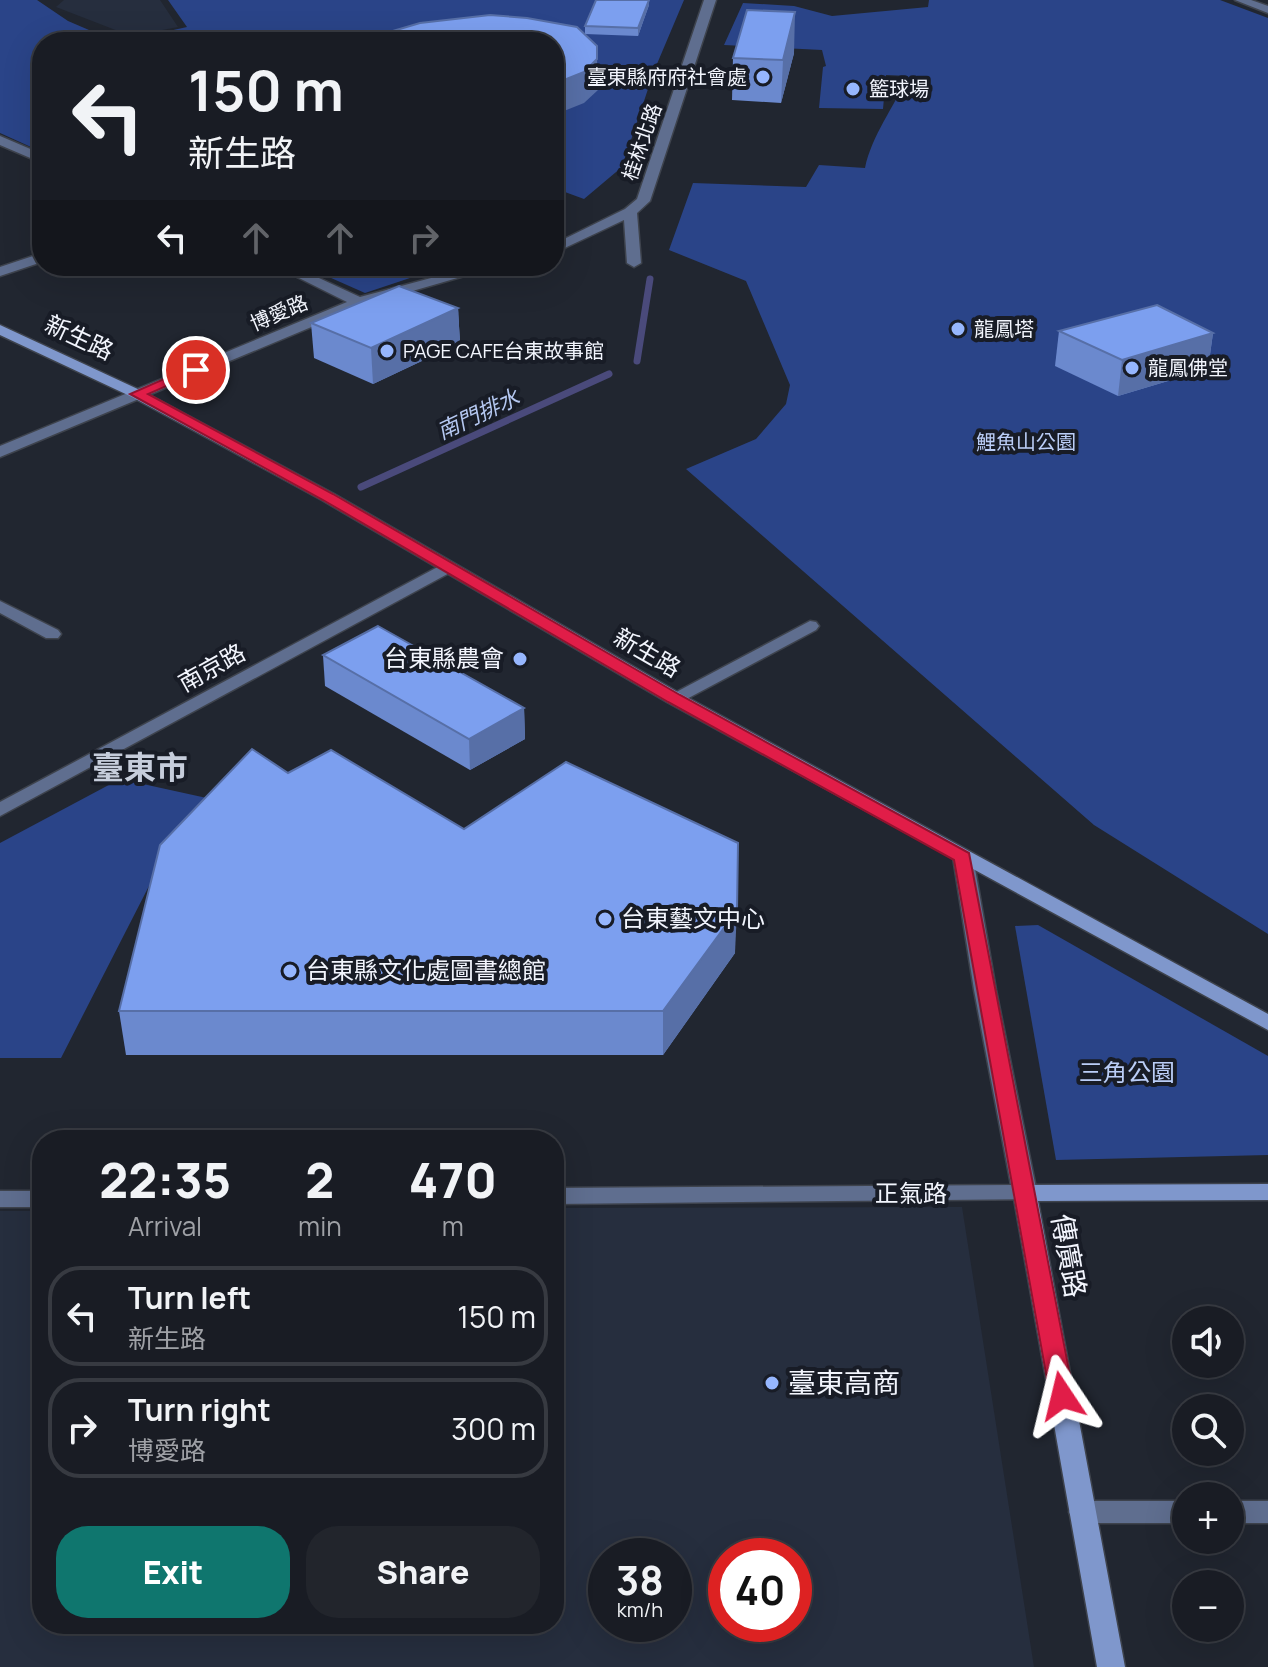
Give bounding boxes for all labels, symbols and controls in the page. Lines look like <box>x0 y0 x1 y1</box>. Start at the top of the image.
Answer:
text: 150 m <box>188 51 344 128</box>
place label: 臺東縣府府社會處 <box>587 63 747 90</box>
icon: left <box>56 64 160 168</box>
marker: 臺東縣府府社會處 <box>754 68 772 86</box>
place label: 籃球場 <box>869 75 929 102</box>
marker: 籃球場 <box>844 80 862 98</box>
street label: 桂林北路 <box>616 100 667 184</box>
text: 新生路 <box>188 128 296 177</box>
icon: left <box>150 216 194 260</box>
icon: ahead <box>234 216 278 260</box>
icon: ahead <box>318 216 362 260</box>
icon: right <box>402 216 446 260</box>
street label: 博愛路 <box>246 288 312 337</box>
street label: 新生路 <box>40 306 119 367</box>
place label: 龍鳳塔 <box>974 315 1034 342</box>
marker: 龍鳳塔 <box>949 320 967 338</box>
pin <box>162 336 230 404</box>
place label: PAGE CAFE台東故事館 <box>403 337 604 364</box>
marker: PAGE CAFE台東故事館 <box>378 342 396 360</box>
icon: arrive <box>174 348 218 392</box>
place label: 龍鳳佛堂 <box>1148 354 1228 381</box>
marker: 龍鳳佛堂 <box>1123 359 1141 377</box>
water label: 南門排水 <box>432 381 525 446</box>
park label: 鯉魚山公園 <box>976 428 1076 455</box>
street label: 新生路 <box>608 619 687 684</box>
street label: 南京路 <box>172 635 251 699</box>
place label: 台東縣農會 <box>384 641 504 674</box>
marker: 台東縣農會 <box>511 650 529 668</box>
district label: 臺東市 <box>92 745 188 789</box>
place label: 台東藝文中心 <box>621 901 765 934</box>
marker: 台東藝文中心 <box>596 910 614 928</box>
place label: 台東縣文化處圖書總館 <box>306 953 546 986</box>
marker: 台東縣文化處圖書總館 <box>281 962 299 980</box>
park label: 三角公園 <box>1079 1055 1175 1088</box>
text: 22:35 <box>99 1147 231 1212</box>
text: 2 <box>305 1147 334 1212</box>
text: 470 <box>409 1147 497 1212</box>
street label: 正氣路 <box>875 1176 947 1209</box>
text: Arrival <box>128 1208 202 1244</box>
text: min <box>298 1208 342 1244</box>
text: m <box>442 1208 464 1244</box>
street label: 傳廣路 <box>1044 1211 1096 1300</box>
text: Turn left <box>128 1277 251 1318</box>
icon: left <box>60 1294 104 1338</box>
text: 150 m <box>457 1296 536 1337</box>
map controls <box>1172 1306 1244 1642</box>
button: sound <box>1172 1306 1244 1378</box>
text: 新生路 <box>128 1320 206 1356</box>
position arrow <box>1020 1354 1104 1438</box>
place label: 臺東高商 <box>788 1363 900 1401</box>
marker: 臺東高商 <box>763 1374 781 1392</box>
text: Turn right <box>128 1389 271 1430</box>
button: search <box>1172 1394 1244 1466</box>
icon: right <box>60 1406 104 1450</box>
text: 300 m <box>451 1408 536 1449</box>
text: 博愛路 <box>128 1432 206 1468</box>
button: + <box>1172 1482 1244 1554</box>
button: Exit <box>56 1526 290 1618</box>
button: Share <box>306 1526 540 1618</box>
speed limit sign: 40 <box>708 1538 812 1642</box>
text: 38 <box>616 1552 664 1607</box>
button: − <box>1172 1570 1244 1642</box>
text: km/h <box>617 1596 663 1623</box>

